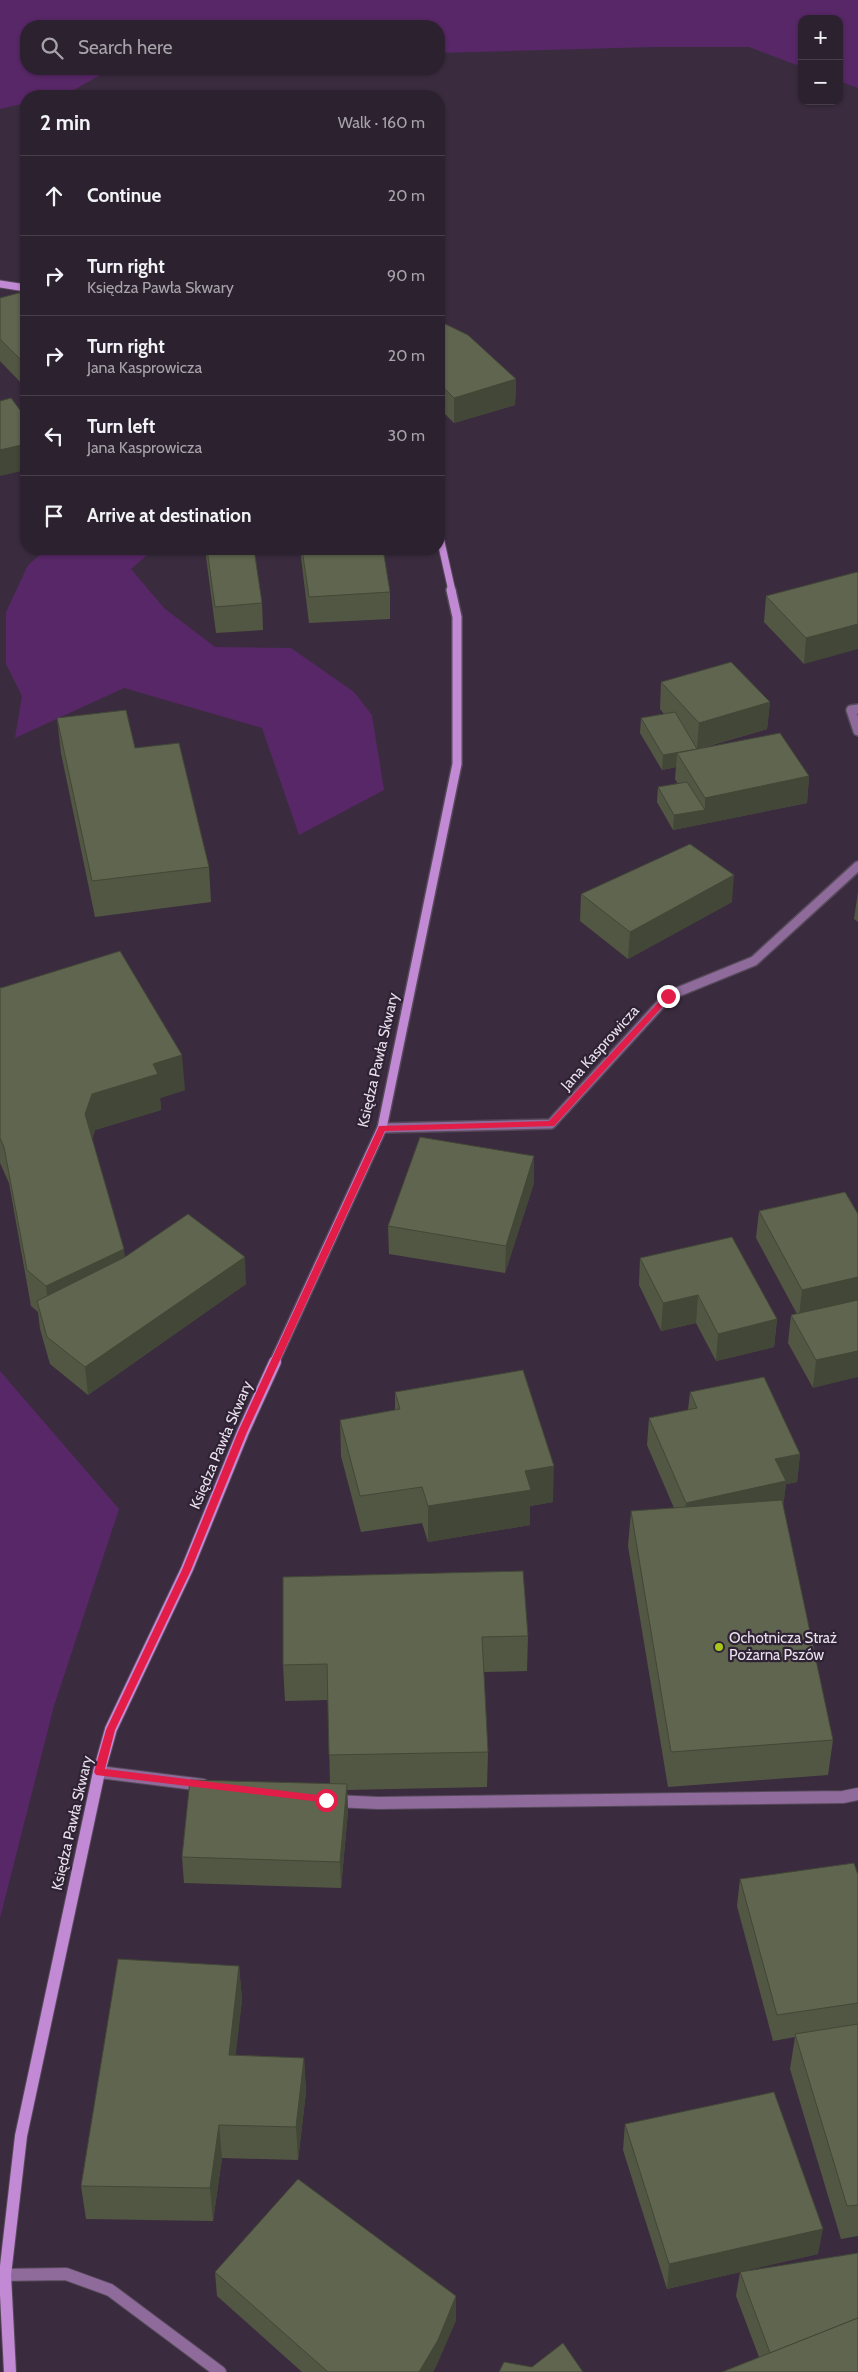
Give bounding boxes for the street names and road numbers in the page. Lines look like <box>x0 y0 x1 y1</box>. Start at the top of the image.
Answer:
street label: Księdza Pawła Skwary <box>354 991 402 1129</box>
street label: Jana Kasprowicza <box>557 1001 643 1095</box>
street label: Księdza Pawła Skwary <box>186 1378 256 1512</box>
street label: Księdza Pawła Skwary <box>48 1754 96 1892</box>

